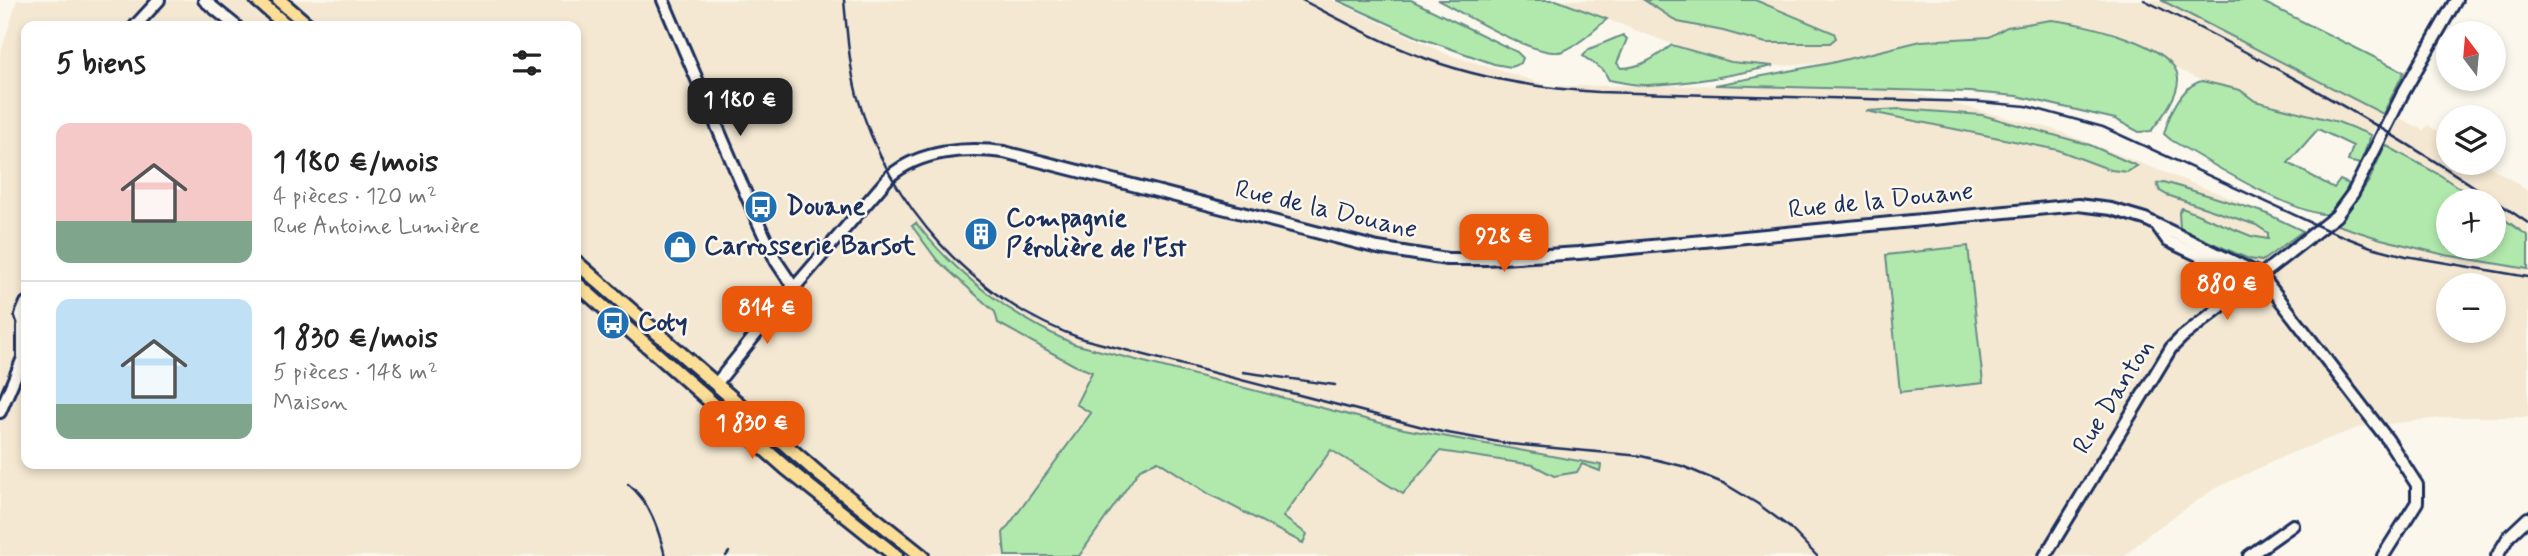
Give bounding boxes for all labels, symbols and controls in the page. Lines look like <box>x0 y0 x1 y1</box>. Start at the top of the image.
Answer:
north arrow <box>2436 21 2506 91</box>
map controls <box>2436 21 2506 343</box>
text: 5 biens <box>56 44 146 83</box>
icon: filters <box>508 44 546 82</box>
pin: 1 180 € <box>675 78 805 138</box>
text: 1 180 € <box>704 86 776 116</box>
button: layers <box>2436 105 2506 175</box>
text: 1 180 €/mois <box>273 143 438 182</box>
icon: home <box>112 151 196 235</box>
street label: Rue de la Douane <box>1232 173 1420 247</box>
street label: Rue de la Douane <box>1787 174 1975 228</box>
text: 4 pièces · 120 m² <box>273 182 437 212</box>
bus stop icon: Douane <box>742 188 780 226</box>
button: + <box>2436 189 2506 259</box>
place label: Douane <box>786 190 866 224</box>
place label: Compagnie Pérolière de l'Est <box>1006 202 1188 266</box>
text: Rue Antoine Lumière <box>273 212 480 242</box>
building icon: Compagnie Pérolière de l'Est <box>962 215 1000 253</box>
pin: 928 € <box>1455 215 1553 274</box>
text: 928 € <box>1475 222 1533 252</box>
shop icon: Carrosserie Barsot <box>661 228 699 266</box>
place label: Carrosserie Barsot <box>704 230 916 264</box>
pin: 880 € <box>2178 262 2276 322</box>
text: 880 € <box>2197 270 2257 300</box>
button: − <box>2436 273 2506 343</box>
pin: 814 € <box>718 286 816 346</box>
text: 814 € <box>738 294 796 324</box>
bus stop icon: Coty <box>594 304 632 342</box>
place label: Coty <box>638 306 688 340</box>
text: 1 830 €/mois <box>273 319 438 358</box>
icon: home <box>112 327 196 411</box>
street label: Rue Danton <box>2065 333 2163 461</box>
text: 5 pièces · 148 m² <box>273 358 438 388</box>
text: Maison <box>273 388 348 418</box>
pin: 1 830 € <box>687 402 817 461</box>
text: 1 830 € <box>716 409 788 439</box>

